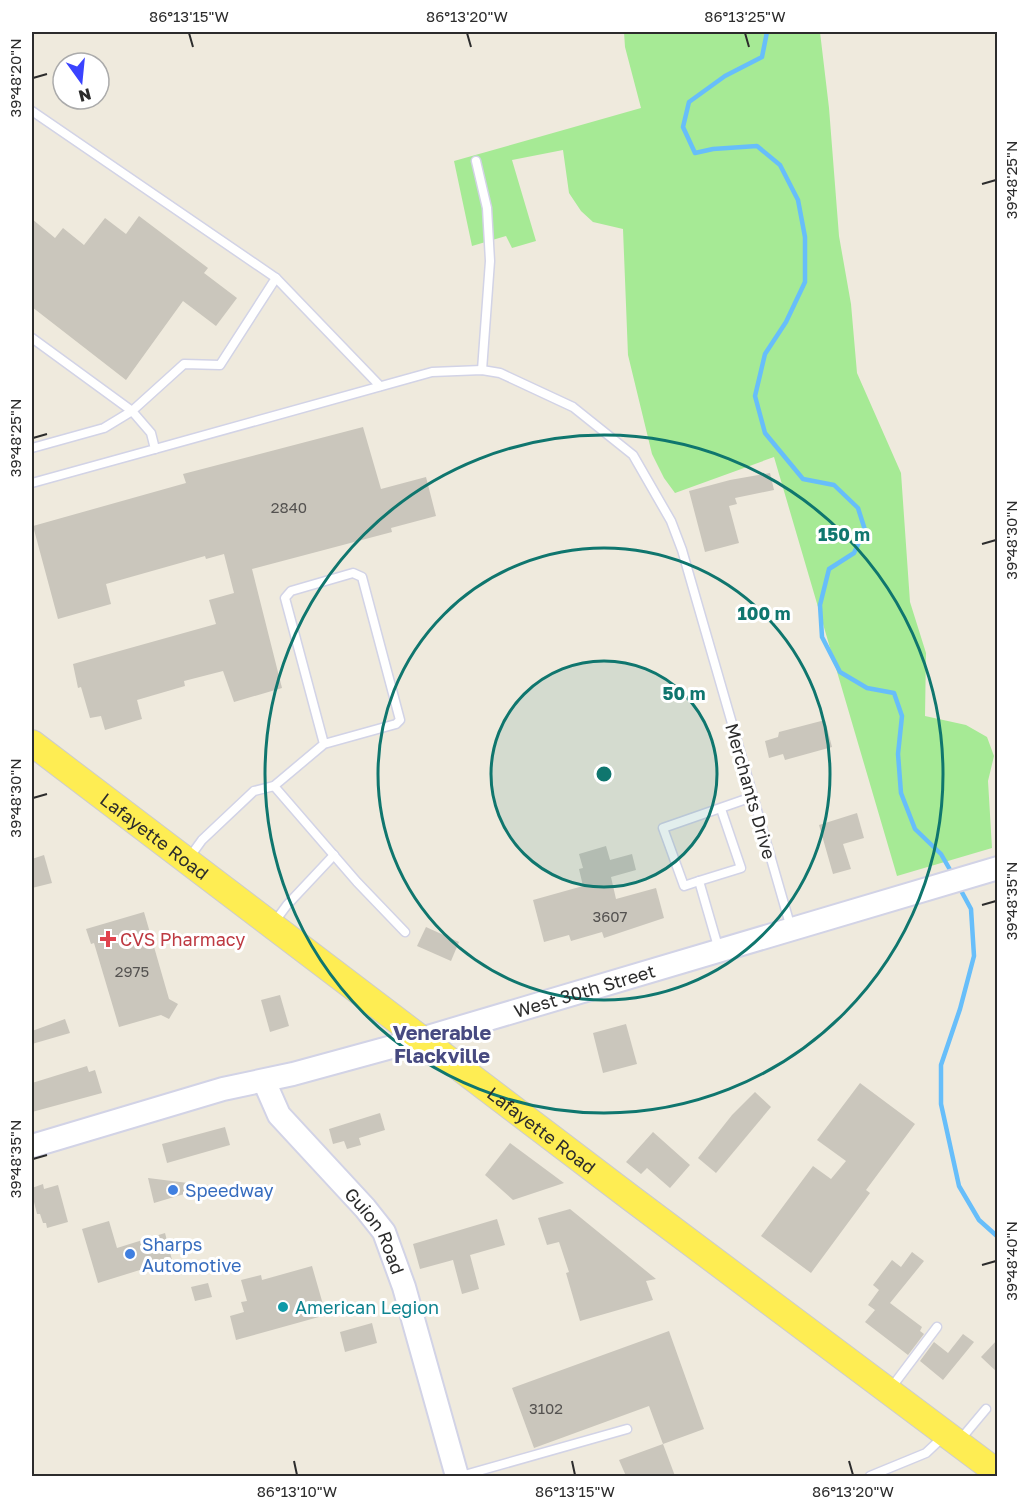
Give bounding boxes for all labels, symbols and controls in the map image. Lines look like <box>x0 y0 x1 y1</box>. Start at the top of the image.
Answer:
text: 86°13'15"W <box>149 7 229 25</box>
text: 86°13'20"W <box>426 7 508 25</box>
text: 86°13'25"W <box>704 7 786 25</box>
text: 39°48'20"N <box>6 38 24 118</box>
north arrow <box>51 51 111 111</box>
text: N <box>76 84 93 107</box>
text: 39°48'25"N <box>1002 141 1020 219</box>
text: 39°48'25"N <box>6 399 24 477</box>
house number: 2840 <box>271 498 307 516</box>
text: 39°48'30"N <box>1002 500 1020 580</box>
text: 150 m <box>818 523 870 545</box>
text: 100 m <box>738 602 790 624</box>
text: 50 m <box>663 682 705 704</box>
street label: Merchants Drive <box>721 720 781 862</box>
text: 39°48'30"N <box>6 758 24 838</box>
centre of rings <box>594 764 614 784</box>
street label: Lafayette Road <box>96 788 213 884</box>
text: 39°48'35"N <box>1002 862 1020 940</box>
house number: 3607 <box>592 907 628 925</box>
place label: CVS Pharmacy <box>120 928 245 950</box>
marker: CVS Pharmacy <box>101 932 115 946</box>
street label: West 30th Street <box>511 959 658 1022</box>
house number: 2975 <box>115 962 149 980</box>
district label: Venerable Flackville <box>393 1020 491 1067</box>
street label: Lafayette Road <box>483 1082 600 1178</box>
text: 39°48'35"N <box>6 1120 24 1198</box>
place label: Speedway <box>185 1179 274 1201</box>
marker: Speedway <box>166 1183 180 1197</box>
street label: Guion Road <box>340 1183 409 1277</box>
text: 39°48'40"N <box>1002 1221 1020 1301</box>
place label: Sharps Automotive <box>142 1233 242 1276</box>
marker: Sharps Automotive <box>123 1247 137 1261</box>
place label: American Legion <box>295 1296 439 1318</box>
marker: American Legion <box>276 1300 290 1314</box>
house number: 3102 <box>529 1399 563 1417</box>
text: 86°13'10"W <box>257 1482 337 1500</box>
text: 86°13'15"W <box>535 1482 615 1500</box>
text: 86°13'20"W <box>812 1482 894 1500</box>

